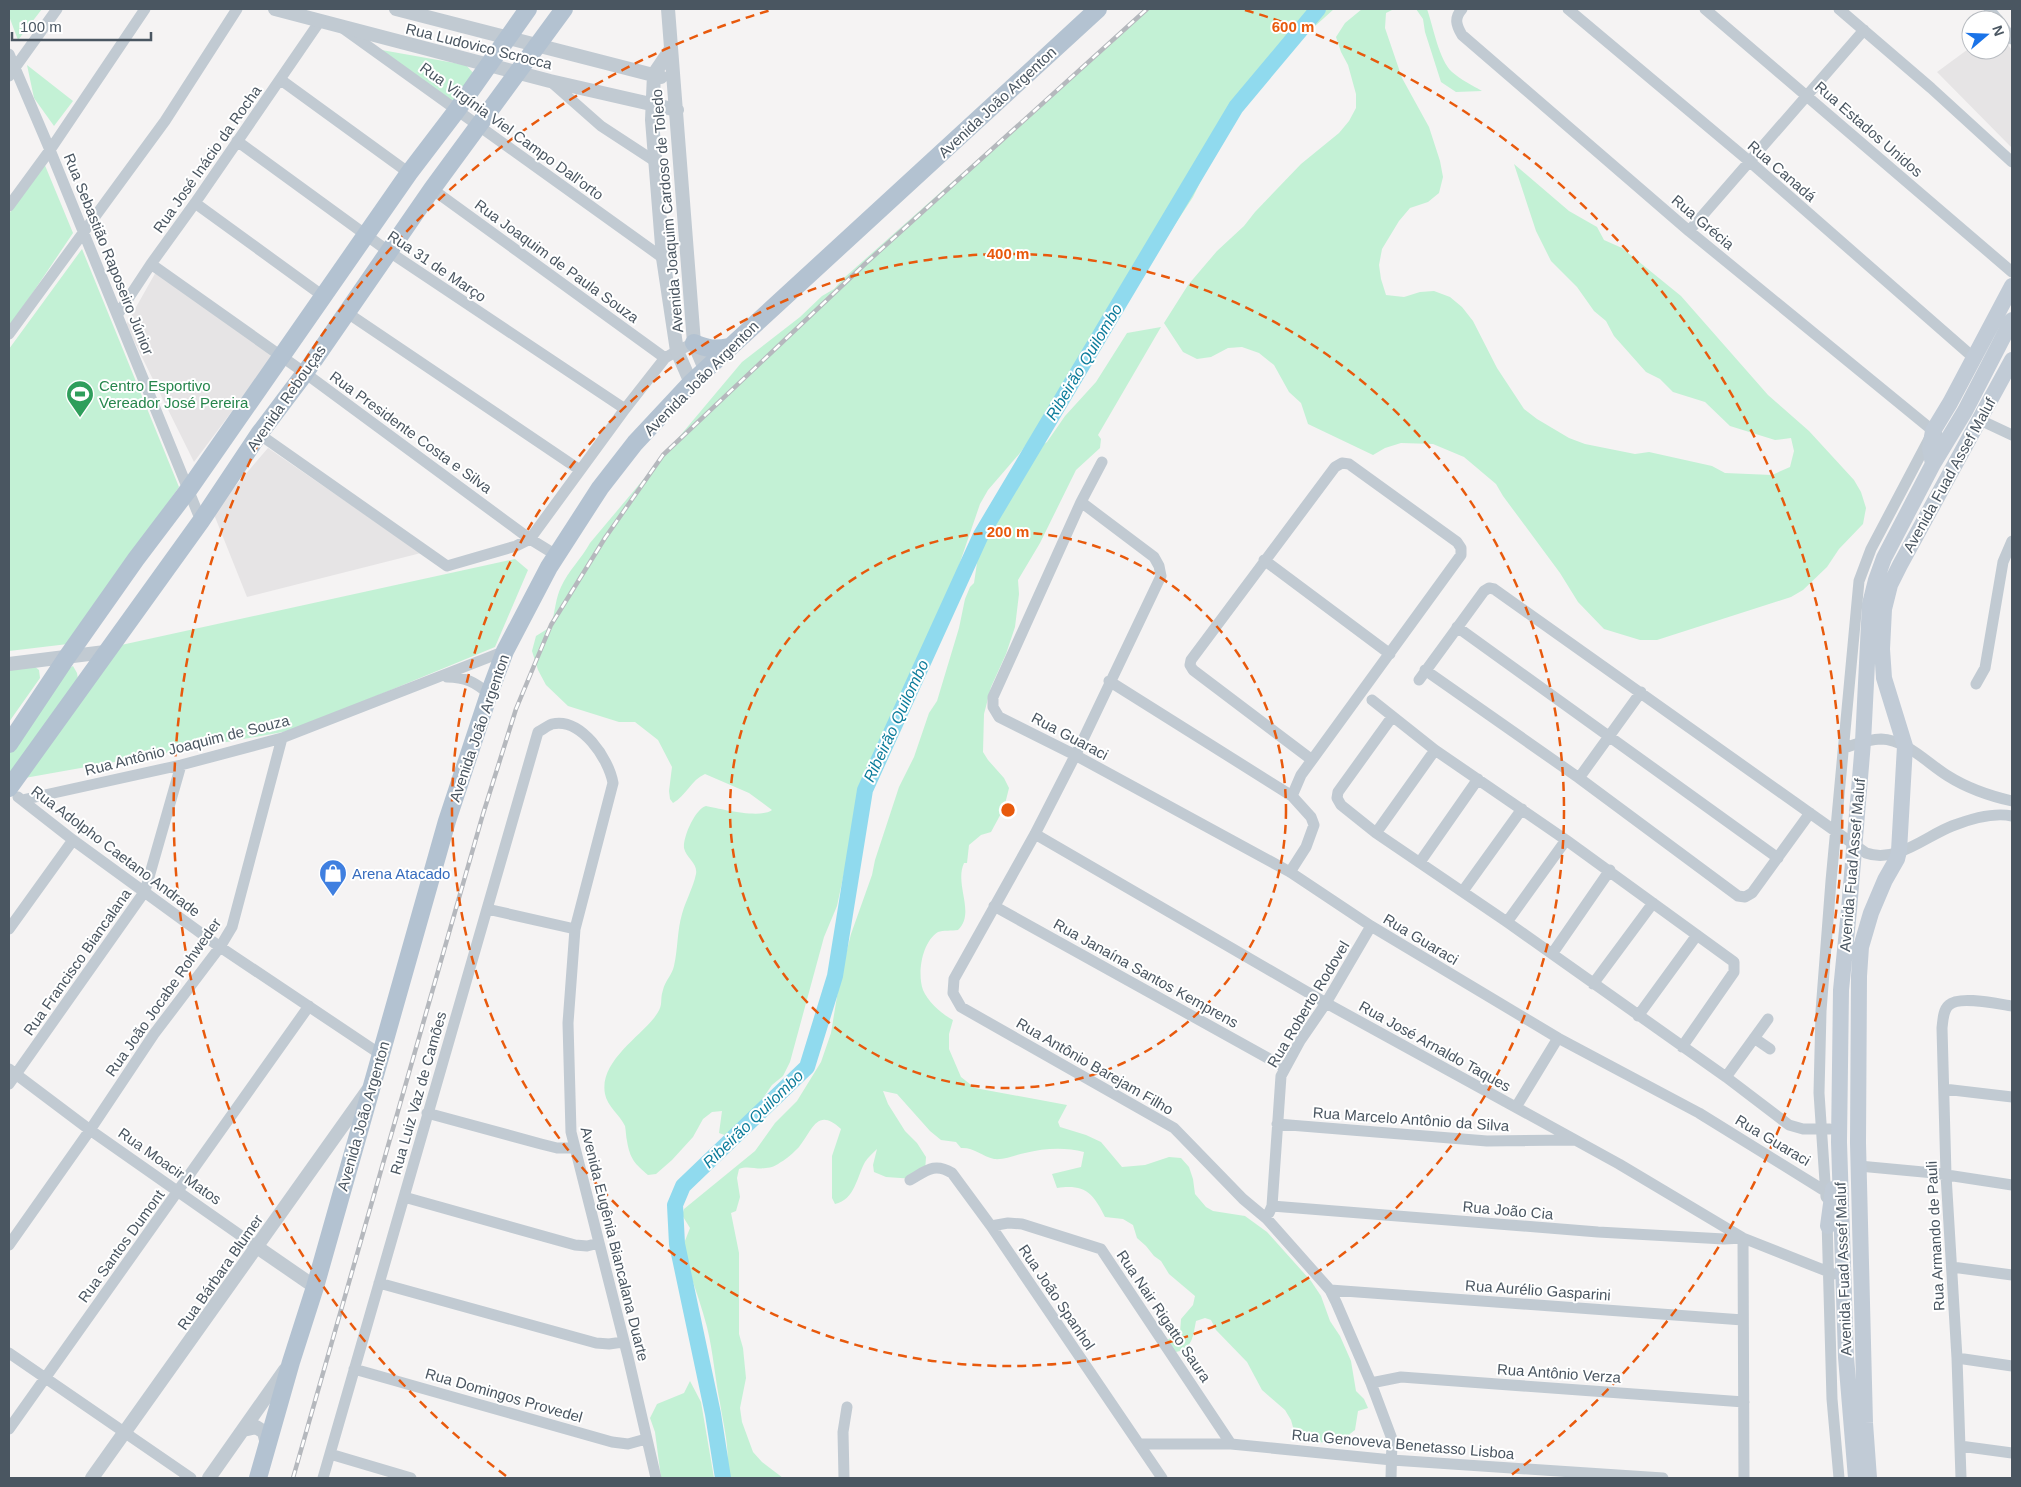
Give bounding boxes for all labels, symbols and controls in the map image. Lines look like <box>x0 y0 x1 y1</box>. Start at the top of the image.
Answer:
scale bar <box>12 10 151 42</box>
north arrow <box>1961 10 2011 60</box>
text: 100 m <box>20 18 62 35</box>
text: 600 m <box>1272 18 1314 35</box>
street label: Rua Ludovico Scrocca <box>404 20 554 73</box>
text: N <box>1989 23 2008 38</box>
street label: Avenida João Argenton <box>935 43 1059 161</box>
street label: Rua Virgínia Viel Campo Dall'orto <box>417 59 607 203</box>
street label: Rua Estados Unidos <box>1812 78 1926 180</box>
street label: Rua José Inácio da Rocha <box>150 82 265 236</box>
street label: Avenida Joaquim Cardoso de Toledo <box>648 88 686 334</box>
street label: Rua Canadá <box>1745 137 1820 205</box>
street label: Rua Sebastião Raposeiro Júnior <box>61 151 157 357</box>
street label: Rua Grécia <box>1668 191 1738 253</box>
street label: Rua Joaquim de Paula Souza <box>472 196 643 327</box>
street label: Rua 31 de Março <box>385 227 489 305</box>
text: 400 m <box>987 245 1029 262</box>
water label: Ribeirão Quilombo <box>1043 301 1125 423</box>
street label: Avenida João Argenton <box>640 317 762 439</box>
street label: Avenida Rebouças <box>243 342 329 454</box>
street label: Rua Presidente Costa e Silva <box>327 368 496 497</box>
place label: Centro Esportivo Vereador José Pereira <box>99 377 249 411</box>
sports icon: Centro Esportivo Vereador José Pereira <box>65 379 95 418</box>
street label: Avenida Fuad Assef Maluf <box>1899 394 1999 555</box>
text: 200 m <box>987 523 1029 540</box>
street label: Avenida João Argenton <box>446 652 512 804</box>
water label: Ribeirão Quilombo <box>860 657 932 785</box>
street label: Rua Guaraci <box>1029 709 1111 763</box>
street label: Rua Antônio Joaquim de Souza <box>83 711 292 779</box>
street label: Avenida Fuad Assef Maluf <box>1836 777 1868 952</box>
street label: Rua Adolpho Caetano Andrade <box>28 782 204 920</box>
centre of rings <box>999 801 1017 819</box>
shop icon: Arena Atacado <box>318 858 348 897</box>
place label: Arena Atacado <box>352 865 450 882</box>
street label: Rua Francisco Biancalana <box>20 885 135 1039</box>
street label: Rua Guaraci <box>1381 910 1461 968</box>
street label: Rua João Jocabe Rohweder <box>102 915 224 1079</box>
street label: Rua Janaína Santos Kemprens <box>1051 915 1241 1031</box>
street label: Rua Roberto Rodovel <box>1264 938 1352 1070</box>
street label: Rua José Arnaldo Taques <box>1356 997 1514 1095</box>
street label: Rua Luiz Vaz de Camões <box>387 1009 449 1177</box>
street label: Rua Antônio Barejam Filho <box>1013 1014 1177 1118</box>
street label: Avenida João Argenton <box>333 1039 393 1193</box>
water label: Ribeirão Quilombo <box>699 1067 807 1171</box>
street label: Rua Marcelo Antônio da Silva <box>1312 1104 1510 1134</box>
street label: Rua Guaraci <box>1733 1111 1813 1169</box>
street label: Rua Moacir Matos <box>115 1124 225 1208</box>
street label: Avenida Eugênia Biancalana Duarte <box>578 1125 652 1363</box>
street label: Rua Armando de Pauli <box>1923 1161 1947 1311</box>
street label: Avenida Fuad Assef Maluf <box>1831 1181 1855 1356</box>
street label: Rua Santos Dumont <box>74 1186 168 1306</box>
street label: Rua João Cia <box>1462 1198 1555 1222</box>
street label: Rua Bárbara Blumer <box>174 1211 266 1333</box>
street label: Rua João Spanhol <box>1015 1241 1099 1353</box>
street label: Rua Nair Rigatto Saura <box>1114 1247 1215 1386</box>
street label: Rua Aurélio Gasparini <box>1465 1276 1611 1304</box>
street label: Rua Antônio Verza <box>1496 1360 1622 1386</box>
street label: Rua Domingos Provedel <box>424 1364 584 1426</box>
street label: Rua Genoveva Benetasso Lisboa <box>1291 1426 1516 1462</box>

